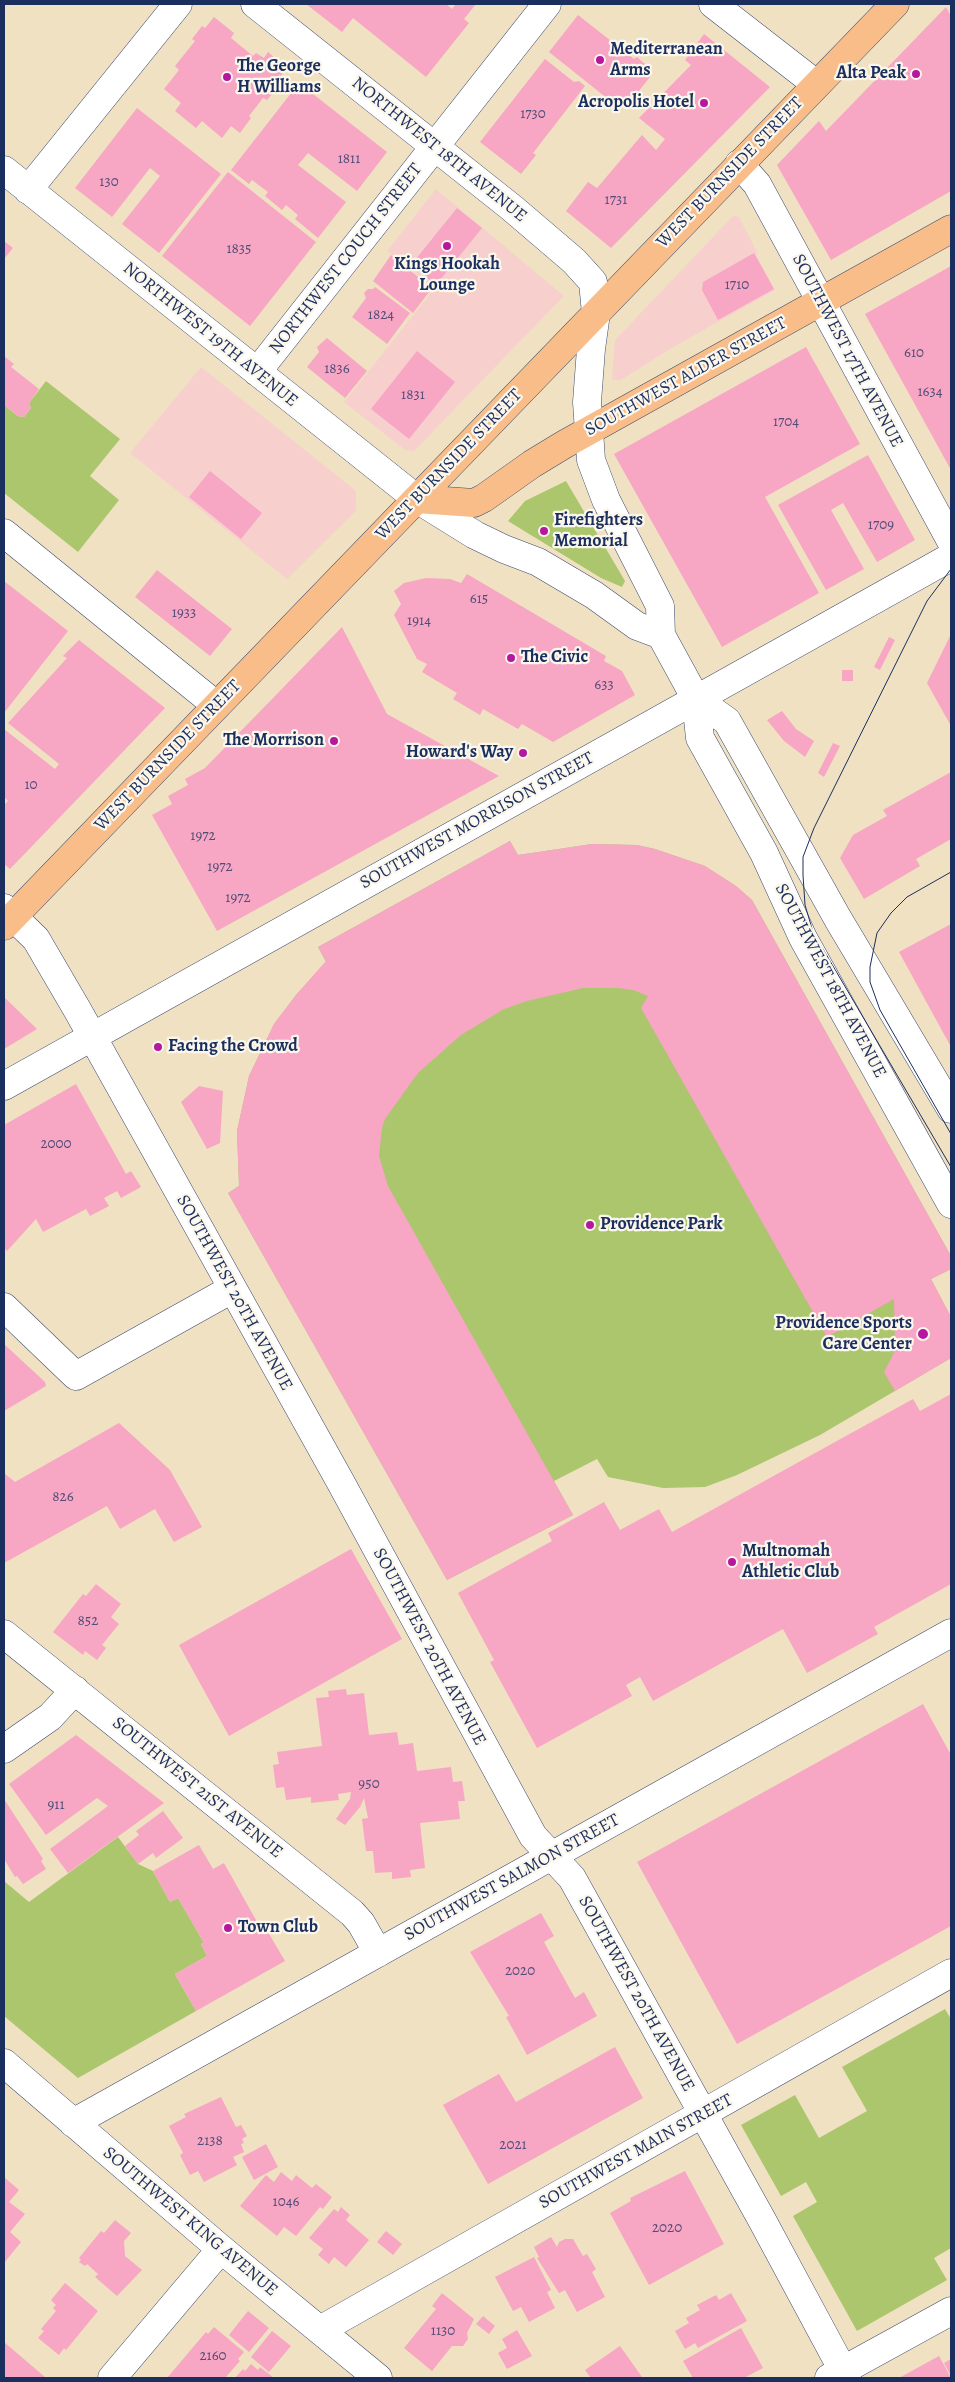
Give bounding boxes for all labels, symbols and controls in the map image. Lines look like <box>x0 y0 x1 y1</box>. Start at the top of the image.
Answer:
place label: Mediterranean Arms <box>610 39 723 82</box>
marker: Mediterranean Arms <box>594 54 606 66</box>
place label: The George H Williams <box>237 56 321 98</box>
place label: Alta Peak <box>836 63 906 85</box>
marker: Alta Peak <box>910 68 922 80</box>
marker: The George H Williams <box>221 71 233 83</box>
street label: NORTHWEST 18TH AVENUE <box>347 73 531 227</box>
place label: Acropolis Hotel <box>578 92 694 114</box>
street label: WEST BURNSIDE STREET <box>652 93 808 253</box>
marker: Acropolis Hotel <box>698 97 710 109</box>
house number: 1730 <box>520 105 546 123</box>
house number: 1811 <box>338 150 360 168</box>
street label: NORTHWEST COUCH STREET <box>265 159 427 359</box>
house number: 130 <box>99 173 119 191</box>
house number: 1731 <box>605 191 627 209</box>
house number: 1835 <box>226 240 252 258</box>
marker: Kings Hookah Lounge <box>441 240 453 252</box>
street label: SOUTHWEST 17TH AVENUE <box>787 251 907 451</box>
place label: Kings Hookah Lounge <box>394 254 500 296</box>
street label: NORTHWEST 19TH AVENUE <box>118 258 302 412</box>
house number: 1710 <box>725 276 749 294</box>
house number: 1824 <box>368 306 394 324</box>
street label: SOUTHWEST ALDER STREET <box>582 313 790 441</box>
house number: 610 <box>904 344 924 362</box>
house number: 1836 <box>324 360 350 378</box>
house number: 1634 <box>917 383 943 401</box>
street label: WEST BURNSIDE STREET <box>371 385 527 545</box>
house number: 1831 <box>401 386 425 404</box>
house number: 1704 <box>773 413 799 431</box>
place label: Firefighters Memorial <box>554 510 643 552</box>
house number: 1709 <box>868 516 894 534</box>
marker: Firefighters Memorial <box>538 525 550 537</box>
house number: 615 <box>470 590 488 608</box>
house number: 1933 <box>172 604 196 622</box>
house number: 1914 <box>407 612 431 630</box>
place label: The Civic <box>521 647 588 669</box>
marker: The Civic <box>505 652 517 664</box>
street label: WEST BURNSIDE STREET <box>90 676 246 836</box>
house number: 633 <box>594 676 614 694</box>
place label: The Morrison <box>223 730 324 752</box>
marker: The Morrison <box>328 735 340 747</box>
place label: Howard's Way <box>406 742 513 764</box>
marker: Howard's Way <box>517 747 529 759</box>
street label: SOUTHWEST MORRISON STREET <box>356 748 598 894</box>
house number: 10 <box>24 776 38 794</box>
house number: 1972 <box>190 827 216 845</box>
house number: 1972 <box>207 858 233 876</box>
street label: SOUTHWEST 18TH AVENUE <box>770 880 890 1082</box>
house number: 1972 <box>225 889 251 907</box>
place label: Facing the Crowd <box>168 1036 298 1058</box>
marker: Facing the Crowd <box>152 1041 164 1053</box>
house number: 2000 <box>40 1135 72 1153</box>
street label: SOUTHWEST 20TH AVENUE <box>171 1191 297 1395</box>
place label: Providence Park <box>600 1214 723 1236</box>
marker: Providence Park <box>584 1219 596 1231</box>
place label: Providence Sports Care Center <box>775 1313 912 1356</box>
marker: Providence Sports Care Center <box>916 1327 930 1341</box>
house number: 826 <box>52 1488 74 1506</box>
place label: Multnomah Athletic Club <box>742 1541 839 1584</box>
street label: SOUTHWEST 20TH AVENUE <box>368 1545 490 1749</box>
marker: Multnomah Athletic Club <box>726 1556 738 1568</box>
house number: 852 <box>78 1612 98 1630</box>
street label: SOUTHWEST 21ST AVENUE <box>107 1713 287 1863</box>
house number: 950 <box>358 1775 380 1793</box>
house number: 911 <box>47 1796 65 1814</box>
street label: SOUTHWEST SALMON STREET <box>401 1810 623 1946</box>
street label: SOUTHWEST 20TH AVENUE <box>573 1892 699 2096</box>
place label: Town Club <box>238 1917 318 1939</box>
marker: Town Club <box>222 1922 234 1934</box>
house number: 2020 <box>505 1962 535 1980</box>
street label: SOUTHWEST MAIN STREET <box>535 2090 737 2214</box>
house number: 2138 <box>197 2132 223 2150</box>
house number: 2021 <box>499 2136 527 2154</box>
street label: SOUTHWEST KING AVENUE <box>98 2143 282 2301</box>
house number: 1046 <box>273 2193 299 2211</box>
house number: 2020 <box>652 2219 682 2237</box>
house number: 1130 <box>431 2322 455 2340</box>
house number: 2160 <box>199 2347 227 2365</box>

